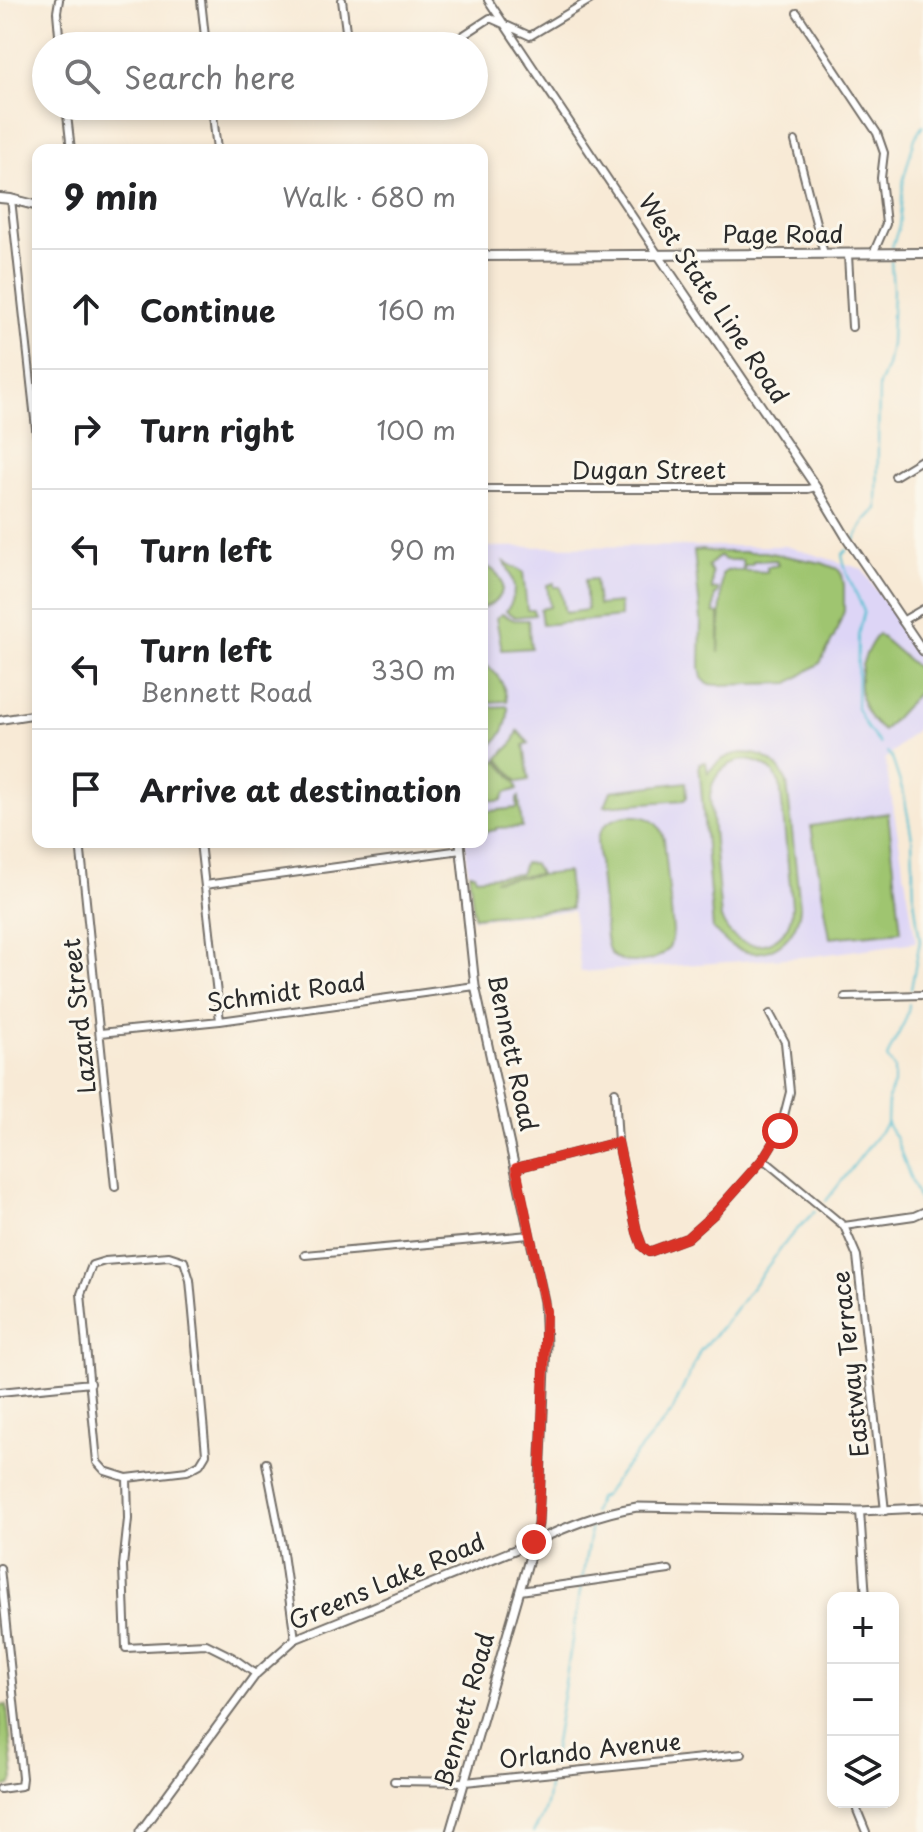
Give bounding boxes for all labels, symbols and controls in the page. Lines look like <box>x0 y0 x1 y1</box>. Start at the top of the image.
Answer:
search box <box>32 32 488 120</box>
icon: search <box>60 54 104 98</box>
text: Search here <box>124 54 296 99</box>
text: 9 min <box>64 170 158 222</box>
text: Walk · 680 m <box>282 177 456 216</box>
street label: West State Line Road <box>631 185 799 410</box>
street label: Page Road <box>723 215 843 251</box>
icon: ahead <box>64 287 108 331</box>
text: Continue <box>140 287 275 332</box>
text: 160 m <box>378 290 456 329</box>
icon: right <box>64 407 108 451</box>
text: Turn right <box>140 407 295 452</box>
text: 100 m <box>376 410 456 449</box>
street label: Dugan Street <box>572 451 726 487</box>
icon: left <box>64 527 108 571</box>
text: Turn left <box>140 527 272 572</box>
text: 90 m <box>389 530 456 569</box>
text: Turn left <box>140 627 272 672</box>
icon: left <box>64 647 108 691</box>
text: 330 m <box>371 650 456 689</box>
text: Bennett Road <box>140 672 313 711</box>
icon: arrive <box>64 767 108 811</box>
text: Arrive at destination <box>140 767 462 812</box>
street label: Lazard Street <box>52 936 104 1096</box>
street label: Schmidt Road <box>204 962 368 1020</box>
street label: Bennett Road <box>480 971 548 1134</box>
route start <box>762 1113 798 1149</box>
street label: Eastway Terrace <box>821 1269 877 1459</box>
street label: Greens Lake Road <box>283 1523 490 1638</box>
route end <box>516 1524 552 1560</box>
map controls <box>827 1592 899 1808</box>
button: + <box>827 1592 899 1664</box>
street label: Bennett Road <box>424 1628 502 1791</box>
button: − <box>827 1664 899 1736</box>
street label: Orlando Avenue <box>497 1722 682 1776</box>
button: layers <box>827 1736 899 1808</box>

